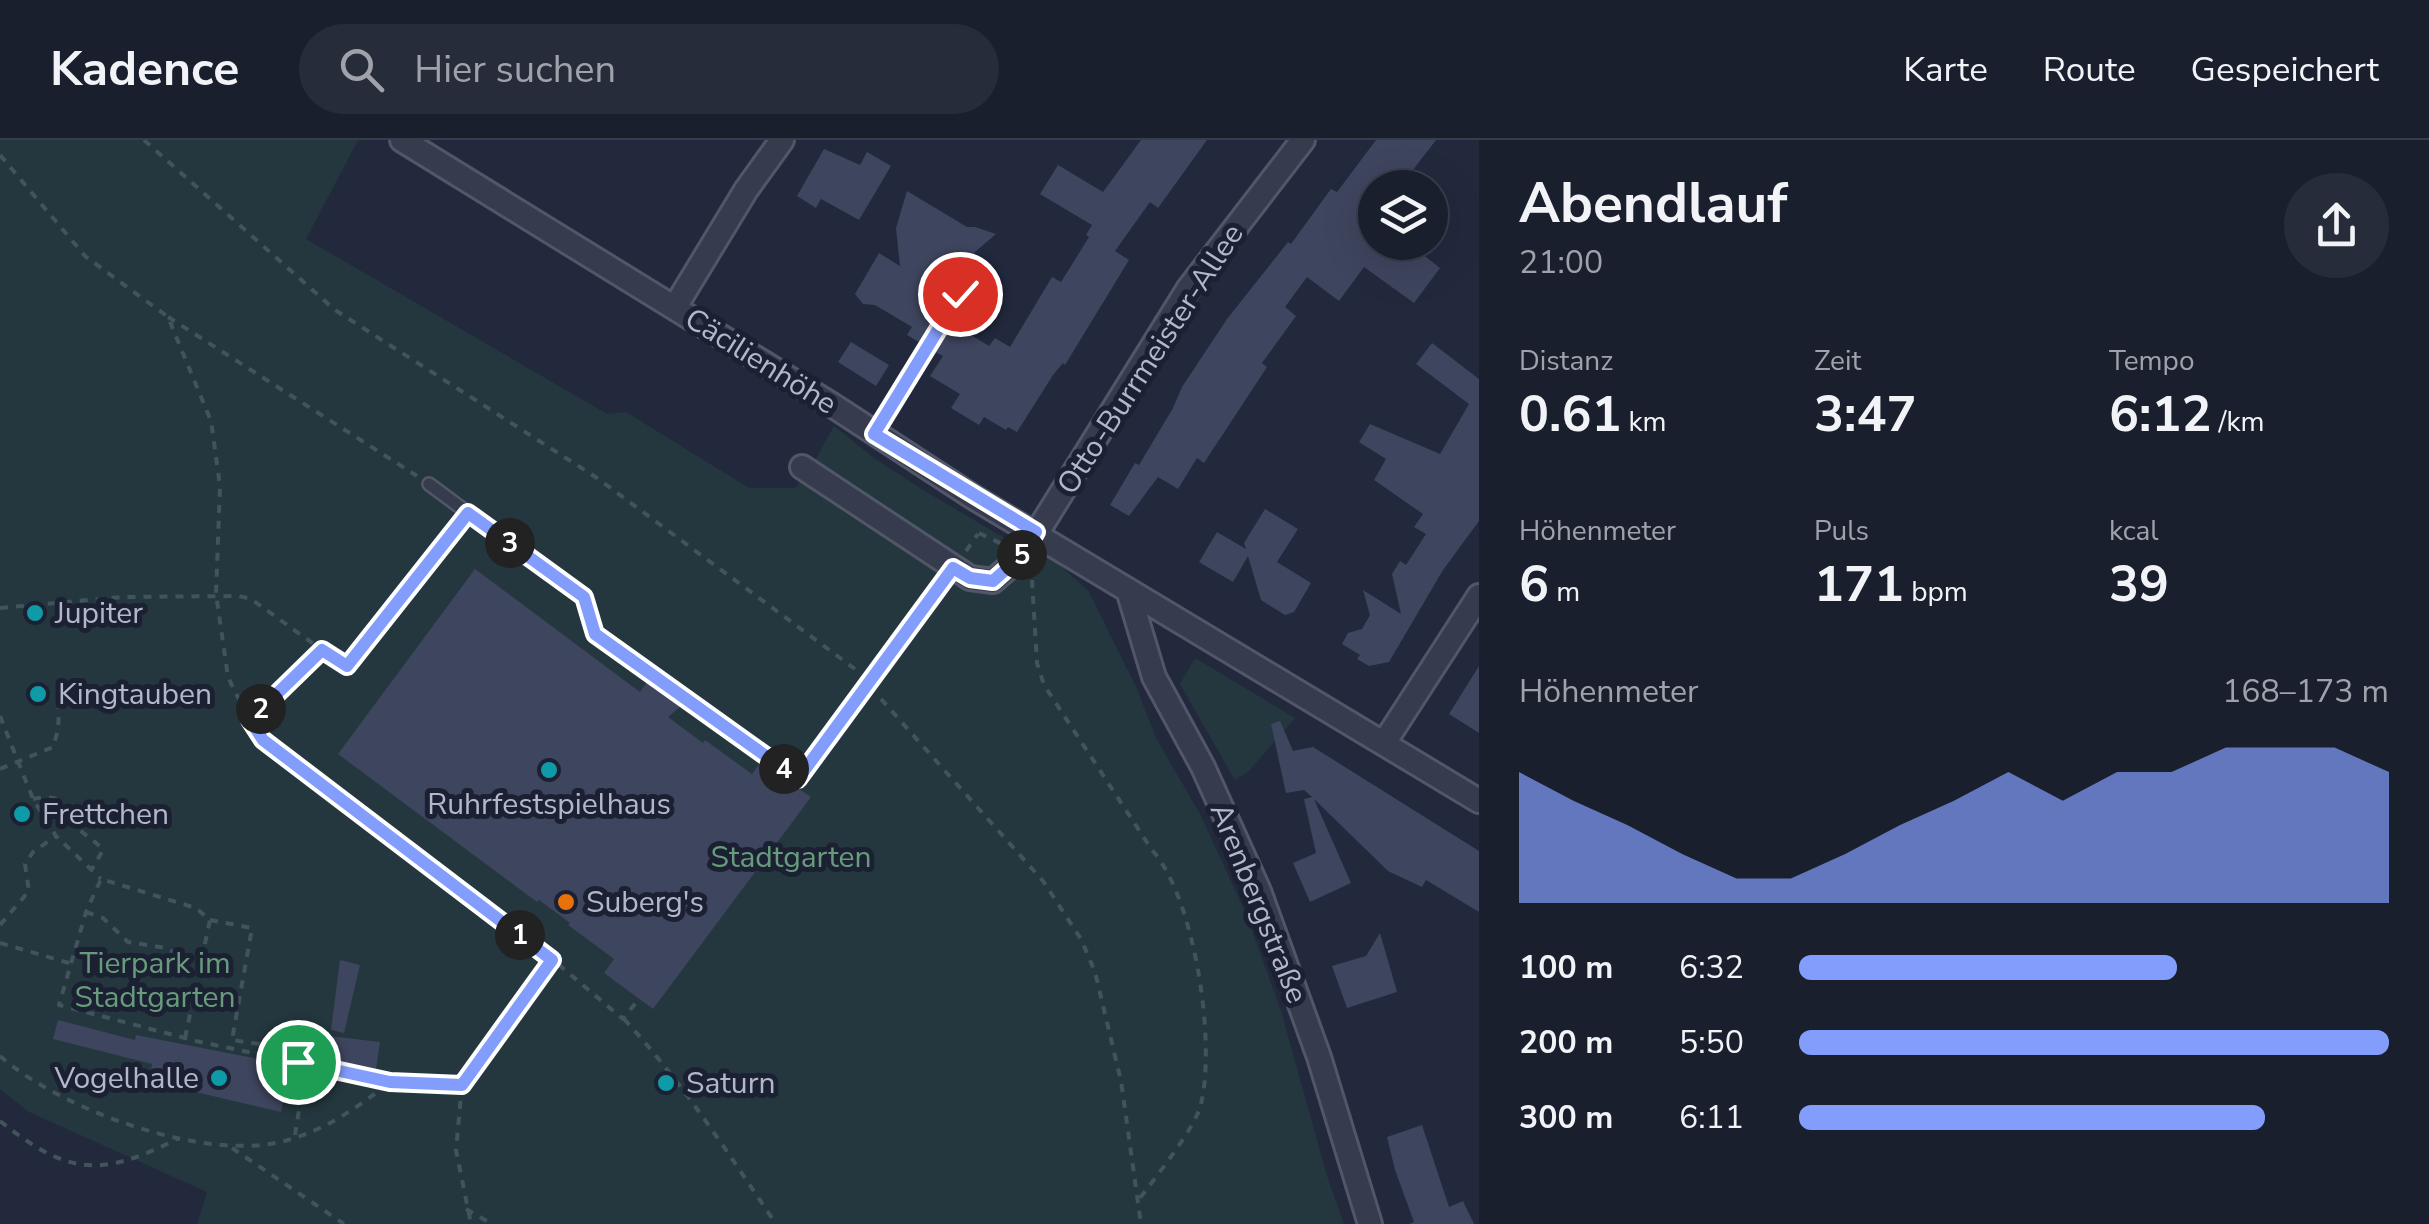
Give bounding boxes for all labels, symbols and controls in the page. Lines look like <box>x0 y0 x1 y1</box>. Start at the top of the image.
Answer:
search box <box>299 24 999 114</box>
text: Kadence <box>50 36 239 102</box>
icon: search <box>334 42 389 97</box>
text: Hier suchen <box>414 44 616 95</box>
text: Karte <box>1903 46 1988 93</box>
text: Route <box>2043 46 2136 93</box>
text: Gespeichert <box>2191 46 2379 93</box>
text: Abendlauf <box>1519 166 1787 241</box>
map controls <box>1358 170 1448 260</box>
button: layers <box>1358 170 1448 260</box>
button: share <box>2284 173 2389 278</box>
street label: Otto-Burrmeister-Allee <box>1048 216 1253 502</box>
text: 21:00 <box>1519 241 1603 284</box>
pin <box>918 252 1003 337</box>
icon: check <box>933 267 988 322</box>
street label: Cäcilienhöhe <box>677 298 845 424</box>
text: Distanz <box>1519 342 1613 380</box>
text: Zeit <box>1814 342 1861 380</box>
text: Tempo <box>2109 342 2194 380</box>
text: 0.61 <box>1519 380 1621 449</box>
text: 3:47 <box>1814 380 1916 449</box>
text: 6:12 <box>2109 380 2211 449</box>
text: km <box>1621 403 1667 441</box>
text: /km <box>2211 403 2264 441</box>
text: Höhenmeter <box>1519 512 1676 550</box>
text: Puls <box>1814 512 1869 550</box>
text: kcal <box>2109 512 2159 550</box>
pin: 3 <box>485 518 535 568</box>
text: 3 <box>502 524 518 562</box>
pin: 5 <box>997 530 1047 580</box>
text: 5 <box>1014 536 1030 574</box>
text: 6 <box>1519 550 1549 619</box>
text: 171 <box>1814 550 1904 619</box>
text: 39 <box>2109 550 2169 619</box>
text: m <box>1549 573 1580 611</box>
text: bpm <box>1904 573 1968 611</box>
place label: Jupiter <box>54 593 143 634</box>
marker: Jupiter <box>24 602 46 624</box>
text: Höhenmeter <box>1519 670 1698 713</box>
text: 168–173 m <box>2222 670 2389 713</box>
place label: Kingtauben <box>58 674 212 715</box>
marker: Kingtauben <box>27 683 49 705</box>
pin: 2 <box>236 684 286 734</box>
text: 2 <box>253 690 269 728</box>
pin: 4 <box>759 744 809 794</box>
text: 4 <box>776 750 792 788</box>
marker: Ruhrfestspielhaus <box>538 759 560 781</box>
place label: Ruhrfestspielhaus <box>427 784 671 825</box>
place label: Frettchen <box>42 794 169 835</box>
street label: Arenbergstraße <box>1200 797 1317 1009</box>
marker: Frettchen <box>11 803 33 825</box>
park label: Stadtgarten <box>711 837 872 878</box>
place label: Suberg's <box>586 882 704 923</box>
marker: Suberg's <box>555 891 577 913</box>
pin: 1 <box>495 910 545 960</box>
text: 1 <box>512 916 528 954</box>
park label: Tierpark im Stadtgarten <box>75 943 236 1018</box>
text: 100 m <box>1519 946 1613 989</box>
text: 6:32 <box>1679 946 1744 989</box>
pin <box>256 1020 341 1105</box>
text: 200 m <box>1519 1021 1613 1064</box>
text: 5:50 <box>1679 1021 1744 1064</box>
icon: arrive <box>271 1035 326 1090</box>
place label: Vogelhalle <box>53 1058 199 1099</box>
place label: Saturn <box>686 1063 775 1104</box>
marker: Vogelhalle <box>208 1067 230 1089</box>
marker: Saturn <box>655 1072 677 1094</box>
text: 300 m <box>1519 1096 1613 1139</box>
text: 6:11 <box>1679 1096 1744 1139</box>

